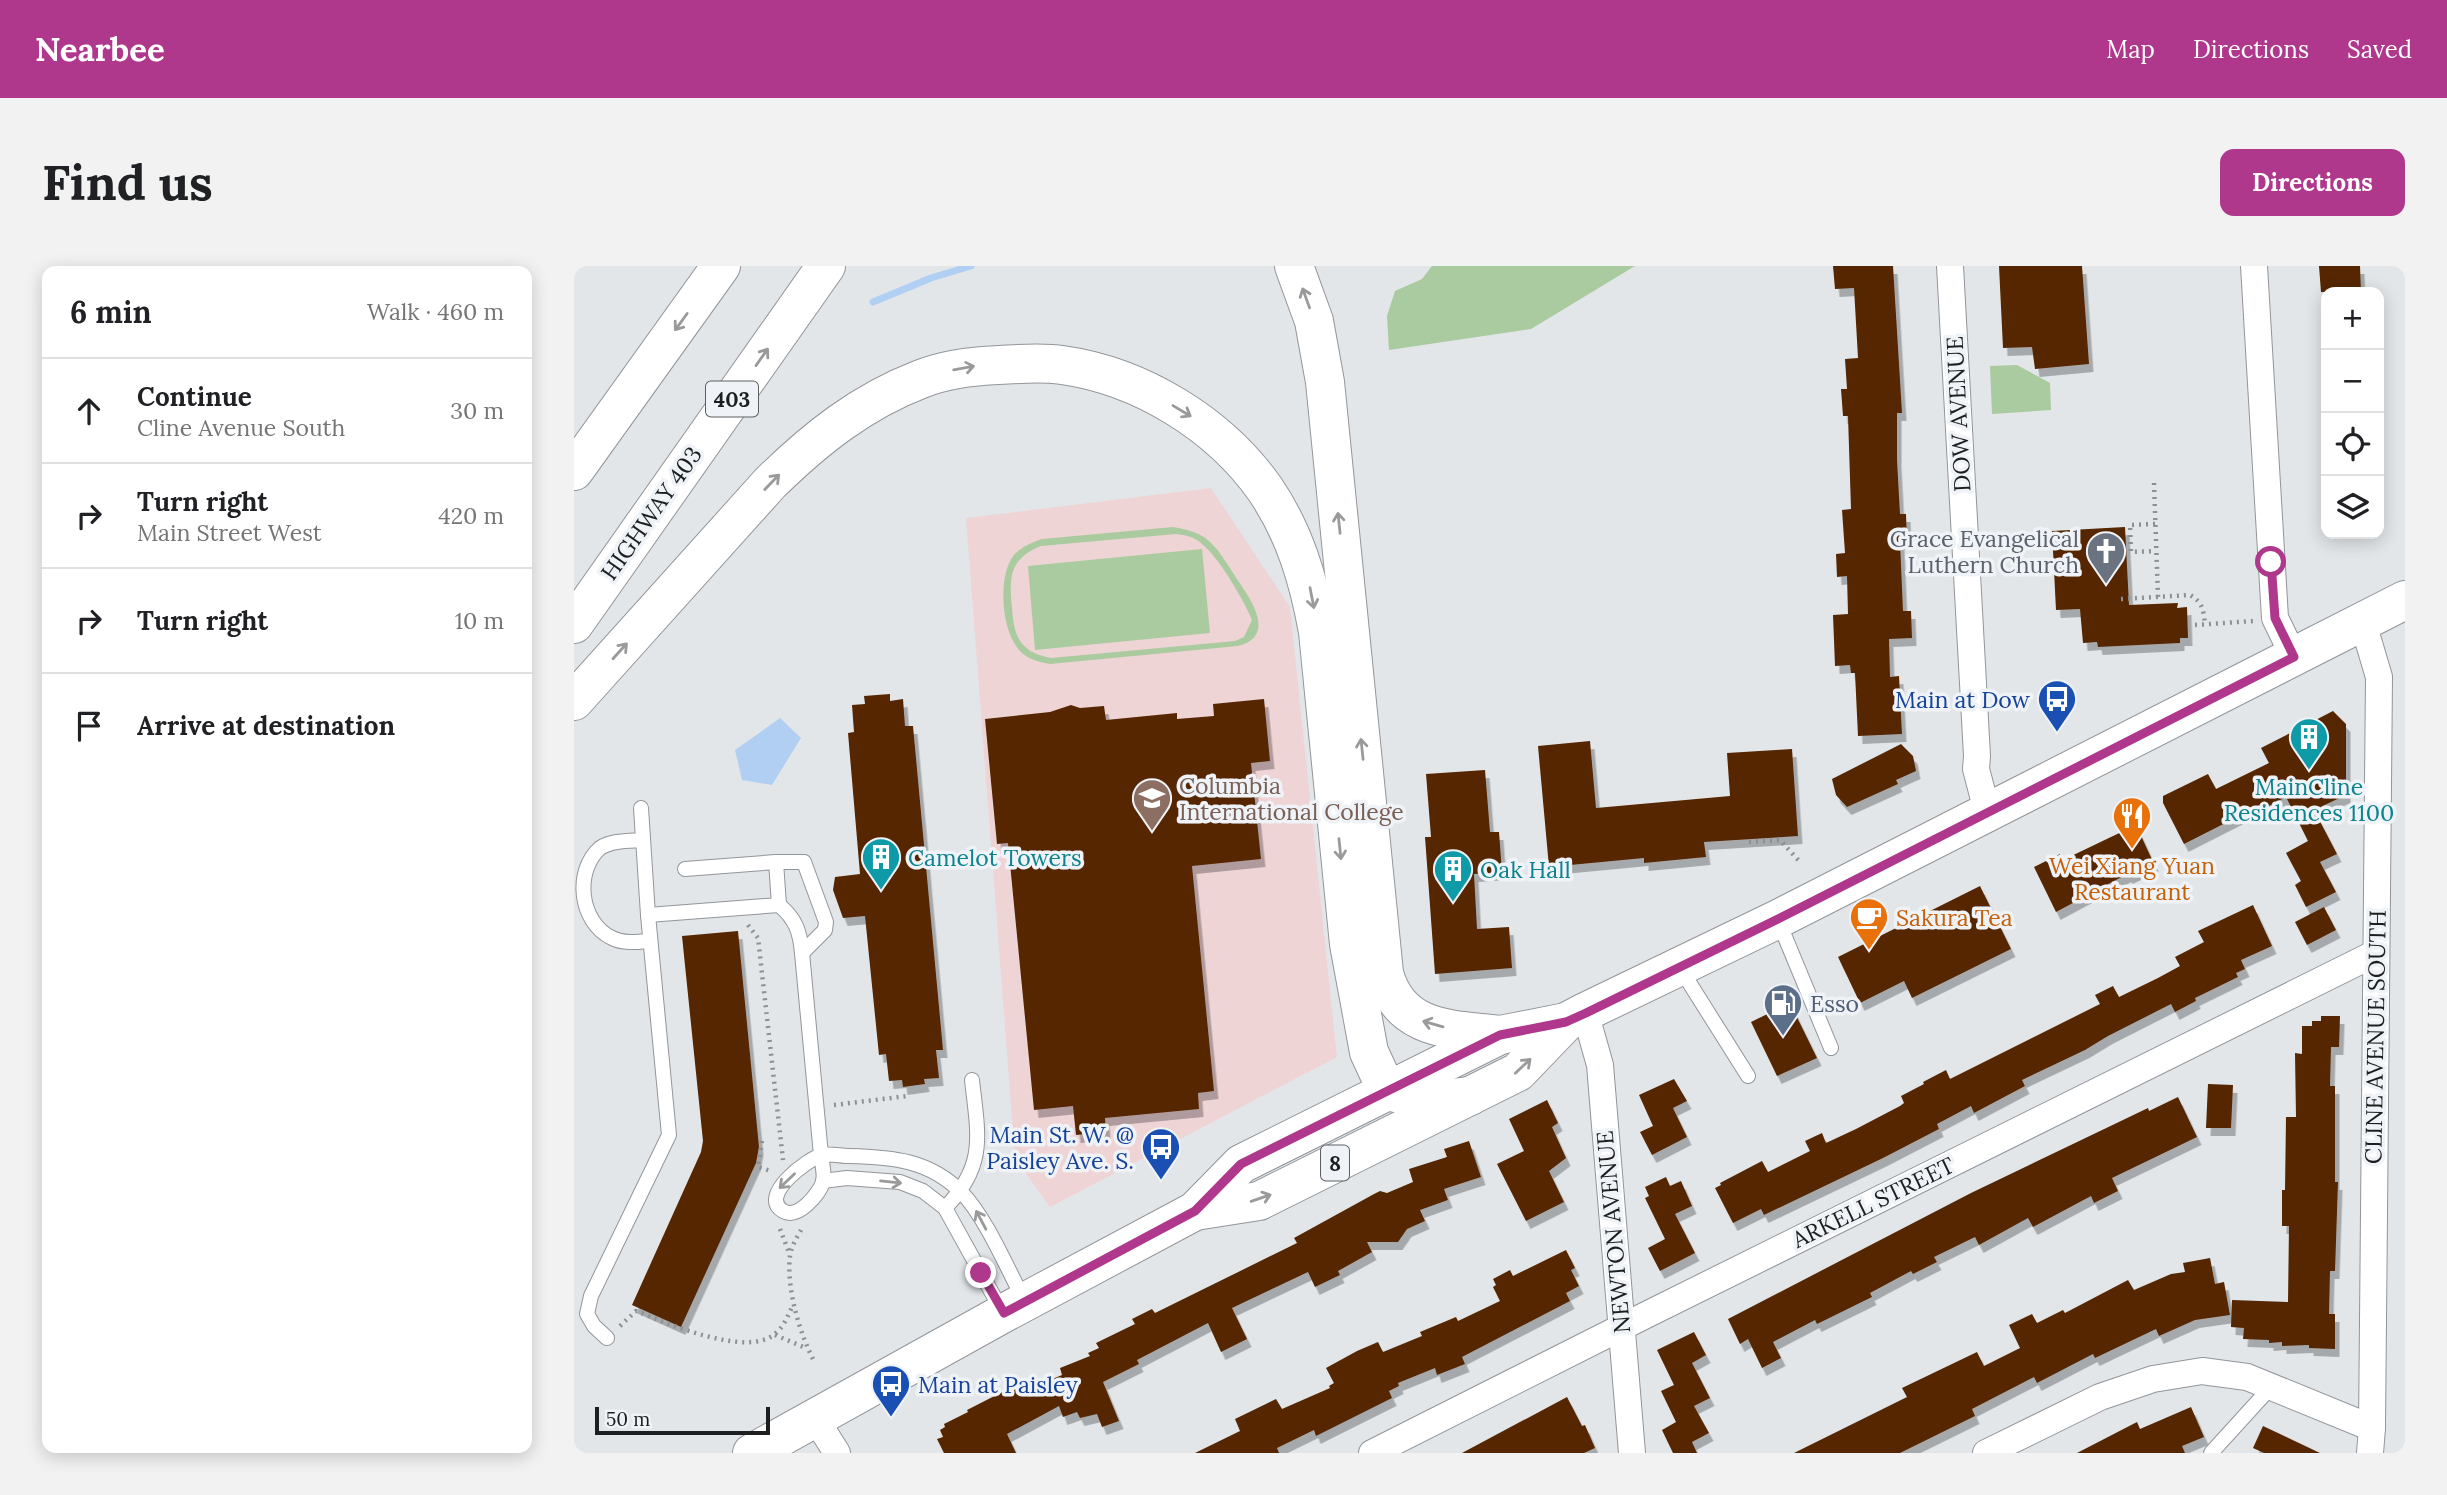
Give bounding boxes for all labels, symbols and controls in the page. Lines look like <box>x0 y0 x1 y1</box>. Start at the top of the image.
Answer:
text: Nearbee <box>35 28 165 70</box>
text: Map <box>2106 34 2155 65</box>
text: Directions <box>2193 34 2309 65</box>
text: Saved <box>2347 34 2412 65</box>
button: Directions <box>2220 149 2405 216</box>
text: Find us <box>42 151 213 213</box>
map controls <box>2321 287 2384 539</box>
button: + <box>2321 287 2384 350</box>
one-way arrow <box>1299 288 1311 310</box>
text: 6 min <box>70 293 152 331</box>
text: Walk · 460 m <box>367 297 504 326</box>
one-way arrow <box>674 312 689 331</box>
street label: DOW AVENUE <box>1939 335 1977 493</box>
one-way arrow <box>755 348 769 367</box>
button: − <box>2321 350 2384 413</box>
one-way arrow <box>952 361 975 374</box>
text: Continue <box>137 380 252 413</box>
road number: 403 <box>706 382 758 416</box>
icon: ahead <box>70 392 108 430</box>
text: 30 m <box>450 396 504 425</box>
one-way arrow <box>1171 405 1191 419</box>
text: Cline Avenue South <box>137 413 345 442</box>
button: locate <box>2321 413 2384 476</box>
street label: HIGHWAY 403 <box>594 441 708 585</box>
one-way arrow <box>763 473 780 490</box>
button: layers <box>2321 476 2384 539</box>
text: Turn right <box>137 485 268 518</box>
icon: right <box>70 497 108 535</box>
text: 420 m <box>438 501 504 530</box>
one-way arrow <box>1332 512 1345 535</box>
text: Main Street West <box>137 518 322 547</box>
place label: Grace Evangelical Luthern Church <box>1890 524 2079 579</box>
church icon: Grace Evangelical Luthern Church <box>2085 530 2127 585</box>
route start <box>2255 546 2286 577</box>
one-way arrow <box>1306 586 1319 609</box>
icon: right <box>70 602 108 640</box>
text: Turn right <box>137 604 268 637</box>
text: 10 m <box>455 606 504 635</box>
one-way arrow <box>612 642 628 660</box>
bus stop icon: Main at Dow <box>2036 678 2078 733</box>
place label: Main at Dow <box>1895 685 2031 714</box>
icon: arrive <box>70 707 108 745</box>
text: Arrive at destination <box>137 709 395 742</box>
building icon: MainCline Residences 1100 <box>2288 716 2330 771</box>
one-way arrow <box>1355 738 1368 761</box>
place label: Columbia International College <box>1179 771 1404 826</box>
place label: MainCline Residences 1100 <box>2224 772 2394 827</box>
school or university icon: Columbia International College <box>1131 777 1173 832</box>
restaurant icon: Wei Xiang Yuan Restaurant <box>2111 795 2153 850</box>
building icon: Camelot Towers <box>860 836 902 891</box>
one-way arrow <box>1334 837 1347 859</box>
place label: Camelot Towers <box>908 843 1082 872</box>
building icon: Oak Hall <box>1432 848 1474 903</box>
place label: Wei Xiang Yuan Restaurant <box>2049 851 2215 906</box>
place label: Oak Hall <box>1480 855 1571 884</box>
cafe icon: Sakura Tea <box>1848 896 1890 951</box>
place label: Sakura Tea <box>1896 903 2013 932</box>
street label: CLINE AVENUE SOUTH <box>2358 910 2392 1164</box>
fuel station icon: Esso <box>1762 982 1804 1037</box>
place label: Esso <box>1810 989 1859 1018</box>
one-way arrow <box>1422 1017 1445 1030</box>
one-way arrow <box>1514 1057 1531 1074</box>
place label: Main St. W. @ Paisley Ave. S. <box>986 1120 1134 1175</box>
bus stop icon: Main St. W. @ Paisley Ave. S. <box>1140 1126 1182 1181</box>
street label: NEWTON AVENUE <box>1590 1129 1636 1335</box>
road number: 8 <box>1321 1146 1349 1180</box>
street label: ARKELL STREET <box>1786 1150 1959 1254</box>
one-way arrow <box>779 1173 796 1190</box>
one-way arrow <box>879 1175 902 1188</box>
one-way arrow <box>1250 1191 1272 1203</box>
one-way arrow <box>974 1211 988 1231</box>
route end <box>965 1257 996 1288</box>
bus stop icon: Main at Paisley <box>870 1363 912 1418</box>
place label: Main at Paisley <box>918 1370 1078 1399</box>
scale bar <box>595 1404 770 1436</box>
text: 50 m <box>606 1407 650 1431</box>

